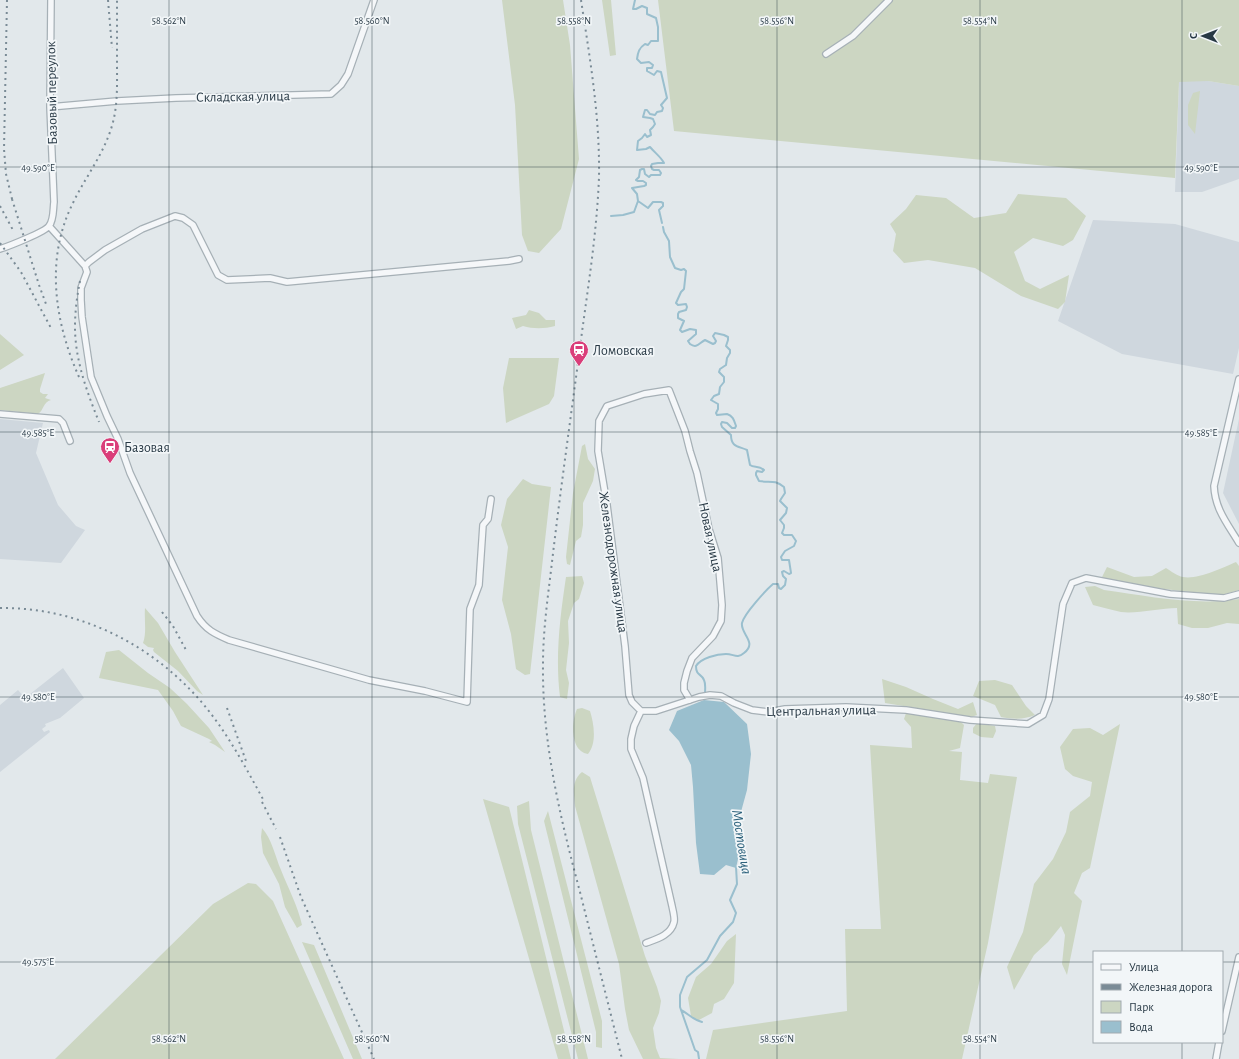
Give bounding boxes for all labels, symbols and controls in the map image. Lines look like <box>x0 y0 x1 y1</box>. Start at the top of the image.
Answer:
text: 58.562°N <box>152 16 186 26</box>
text: 58.560°N <box>354 16 390 26</box>
text: 58.558°N <box>557 16 591 26</box>
text: 58.556°N <box>760 16 794 26</box>
text: 58.554°N <box>963 16 997 26</box>
north arrow <box>1183 16 1223 56</box>
text: С <box>1188 33 1199 39</box>
street label: Базовый переулок <box>44 40 60 145</box>
street label: Складская улица <box>196 89 291 105</box>
text: 49.590°E <box>21 163 55 173</box>
text: 49.590°E <box>1184 163 1218 173</box>
station icon: Ломовская <box>568 339 590 367</box>
place label: Ломовская <box>593 344 654 358</box>
text: 49.585°E <box>22 428 55 438</box>
text: 49.585°E <box>1185 428 1218 438</box>
station icon: Базовая <box>99 436 121 464</box>
place label: Базовая <box>124 441 170 455</box>
street label: Железнодорожная улица <box>596 491 630 634</box>
street label: Новая улица <box>696 501 724 574</box>
text: 49.580°E <box>21 692 55 702</box>
text: 49.580°E <box>1184 692 1218 702</box>
street label: Центральная улица <box>766 703 877 719</box>
water label: Мостовица <box>729 809 754 875</box>
legend <box>1093 951 1223 1043</box>
text: 49.575°E <box>22 957 54 967</box>
text: Улица <box>1129 961 1159 973</box>
text: Железная дорога <box>1129 981 1213 993</box>
text: Парк <box>1129 1001 1154 1013</box>
text: Вода <box>1129 1021 1153 1033</box>
text: 58.562°N <box>152 1034 186 1044</box>
text: 58.560°N <box>354 1034 390 1044</box>
text: 58.558°N <box>557 1034 591 1044</box>
text: 58.556°N <box>760 1034 794 1044</box>
text: 58.554°N <box>963 1034 997 1044</box>

